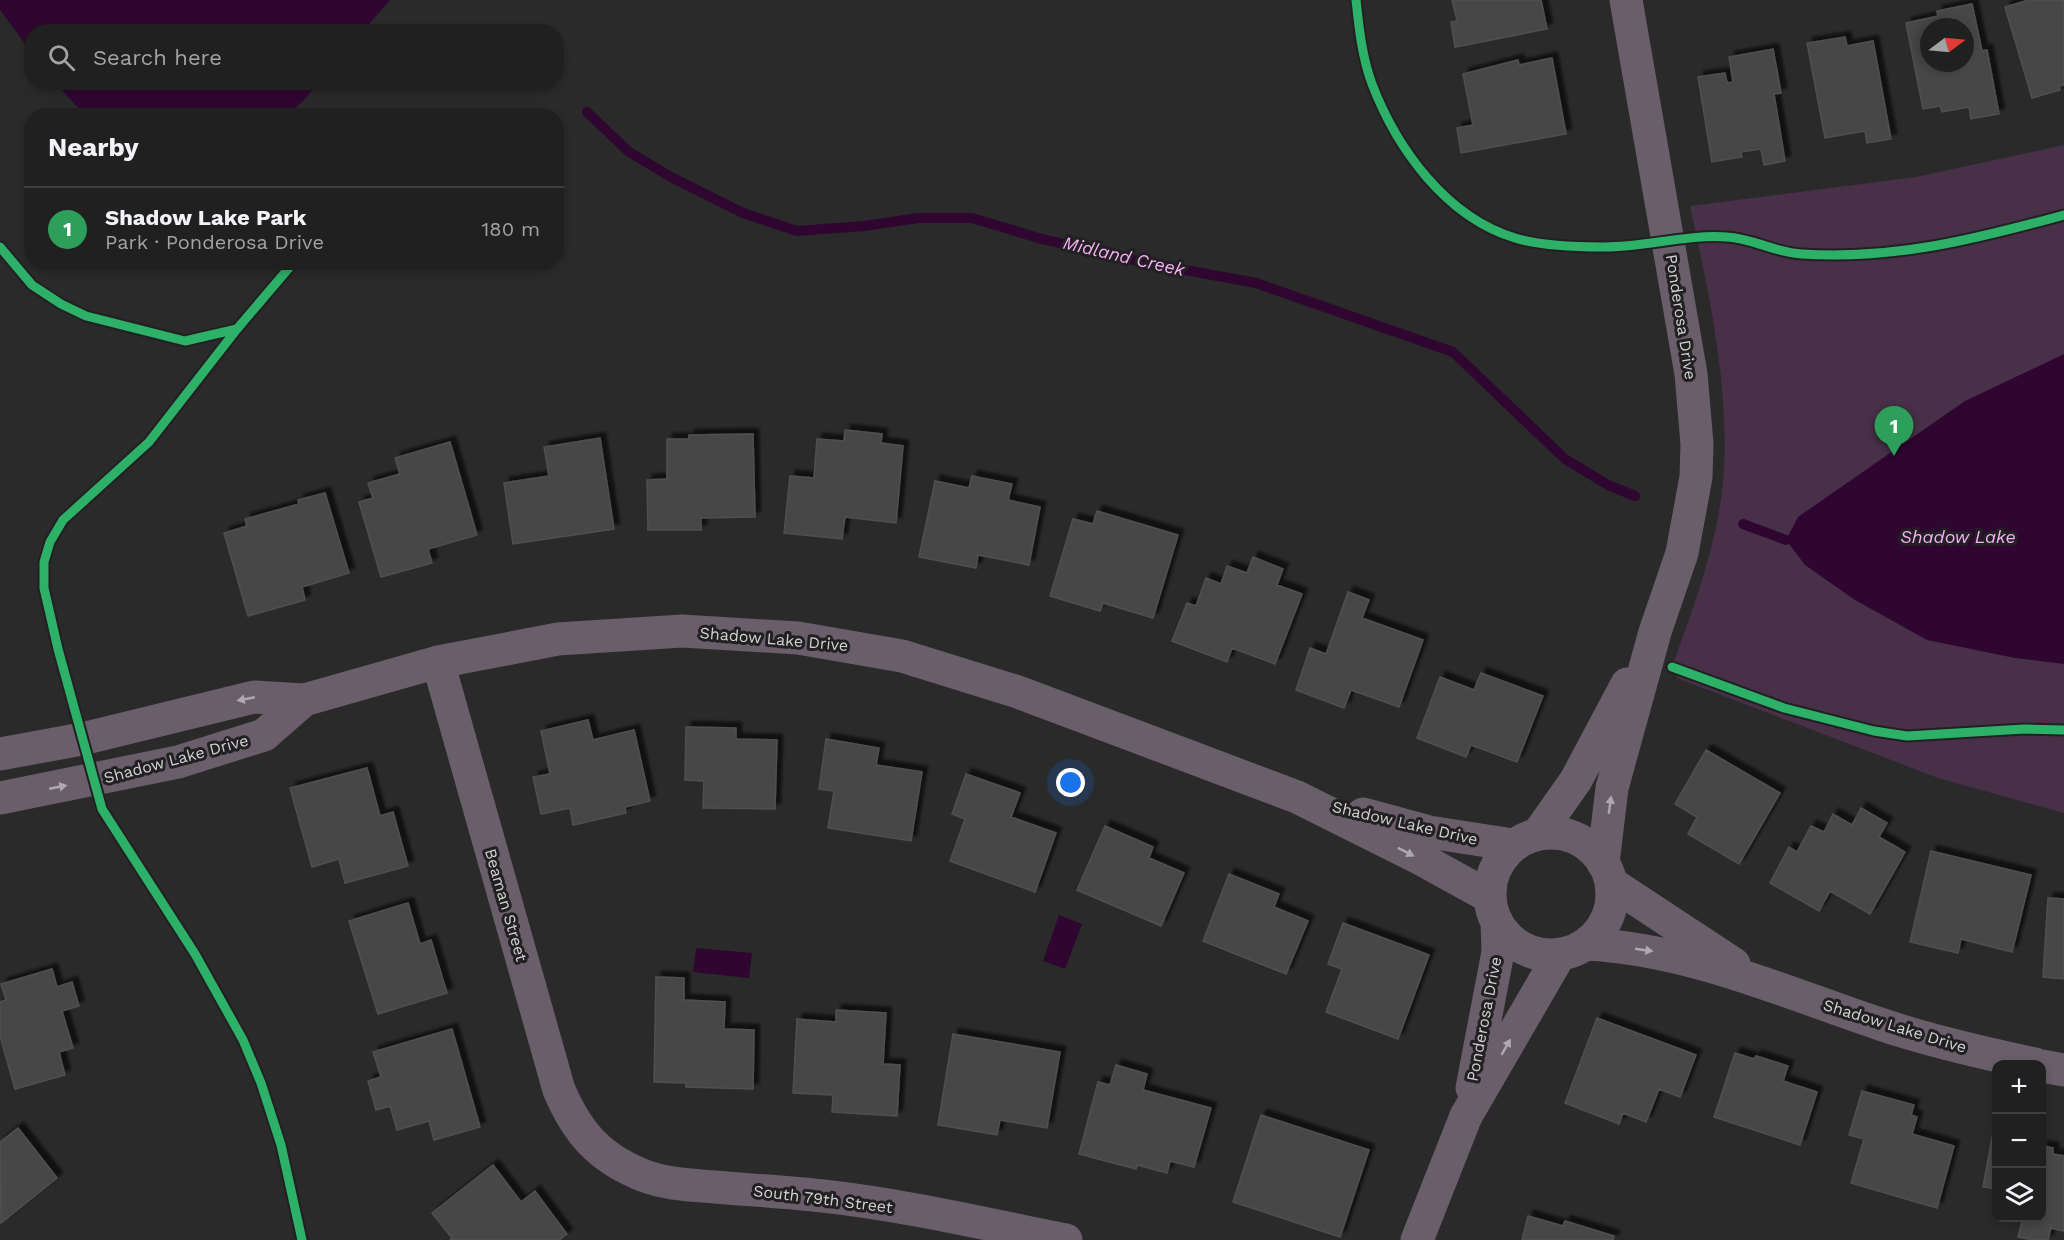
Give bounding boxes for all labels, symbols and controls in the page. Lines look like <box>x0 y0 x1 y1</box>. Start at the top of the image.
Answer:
north arrow <box>1920 18 1974 72</box>
search box <box>24 24 564 90</box>
icon: search <box>45 41 78 74</box>
text: Search here <box>93 45 222 70</box>
text: Nearby <box>48 132 139 162</box>
text: Shadow Lake Park <box>105 205 307 230</box>
text: 1 <box>63 217 72 241</box>
text: 180 m <box>482 217 540 241</box>
text: Park · Ponderosa Drive <box>105 230 324 254</box>
water label: Midland Creek <box>1061 232 1188 280</box>
street label: Ponderosa Drive <box>1662 253 1700 381</box>
pin: 1 <box>1874 406 1914 456</box>
water label: Shadow Lake <box>1900 526 2016 547</box>
street label: Shadow Lake Drive <box>699 623 849 655</box>
one-way arrow <box>236 695 255 704</box>
street label: Shadow Lake Drive <box>102 731 250 787</box>
your location <box>1056 768 1085 797</box>
one-way arrow <box>48 782 67 791</box>
one-way arrow <box>1605 795 1615 814</box>
street label: Shadow Lake Drive <box>1330 797 1480 849</box>
street label: Beaman Street <box>481 846 531 964</box>
one-way arrow <box>1397 846 1415 856</box>
one-way arrow <box>1635 945 1654 954</box>
street label: Ponderosa Drive <box>1463 955 1505 1083</box>
street label: Shadow Lake Drive <box>1821 995 1969 1057</box>
one-way arrow <box>1500 1039 1511 1055</box>
map controls <box>1992 1060 2046 1222</box>
button: + <box>1992 1060 2046 1114</box>
button: − <box>1992 1114 2046 1168</box>
button: layers <box>1992 1168 2046 1222</box>
street label: South 79th Street <box>752 1181 894 1217</box>

